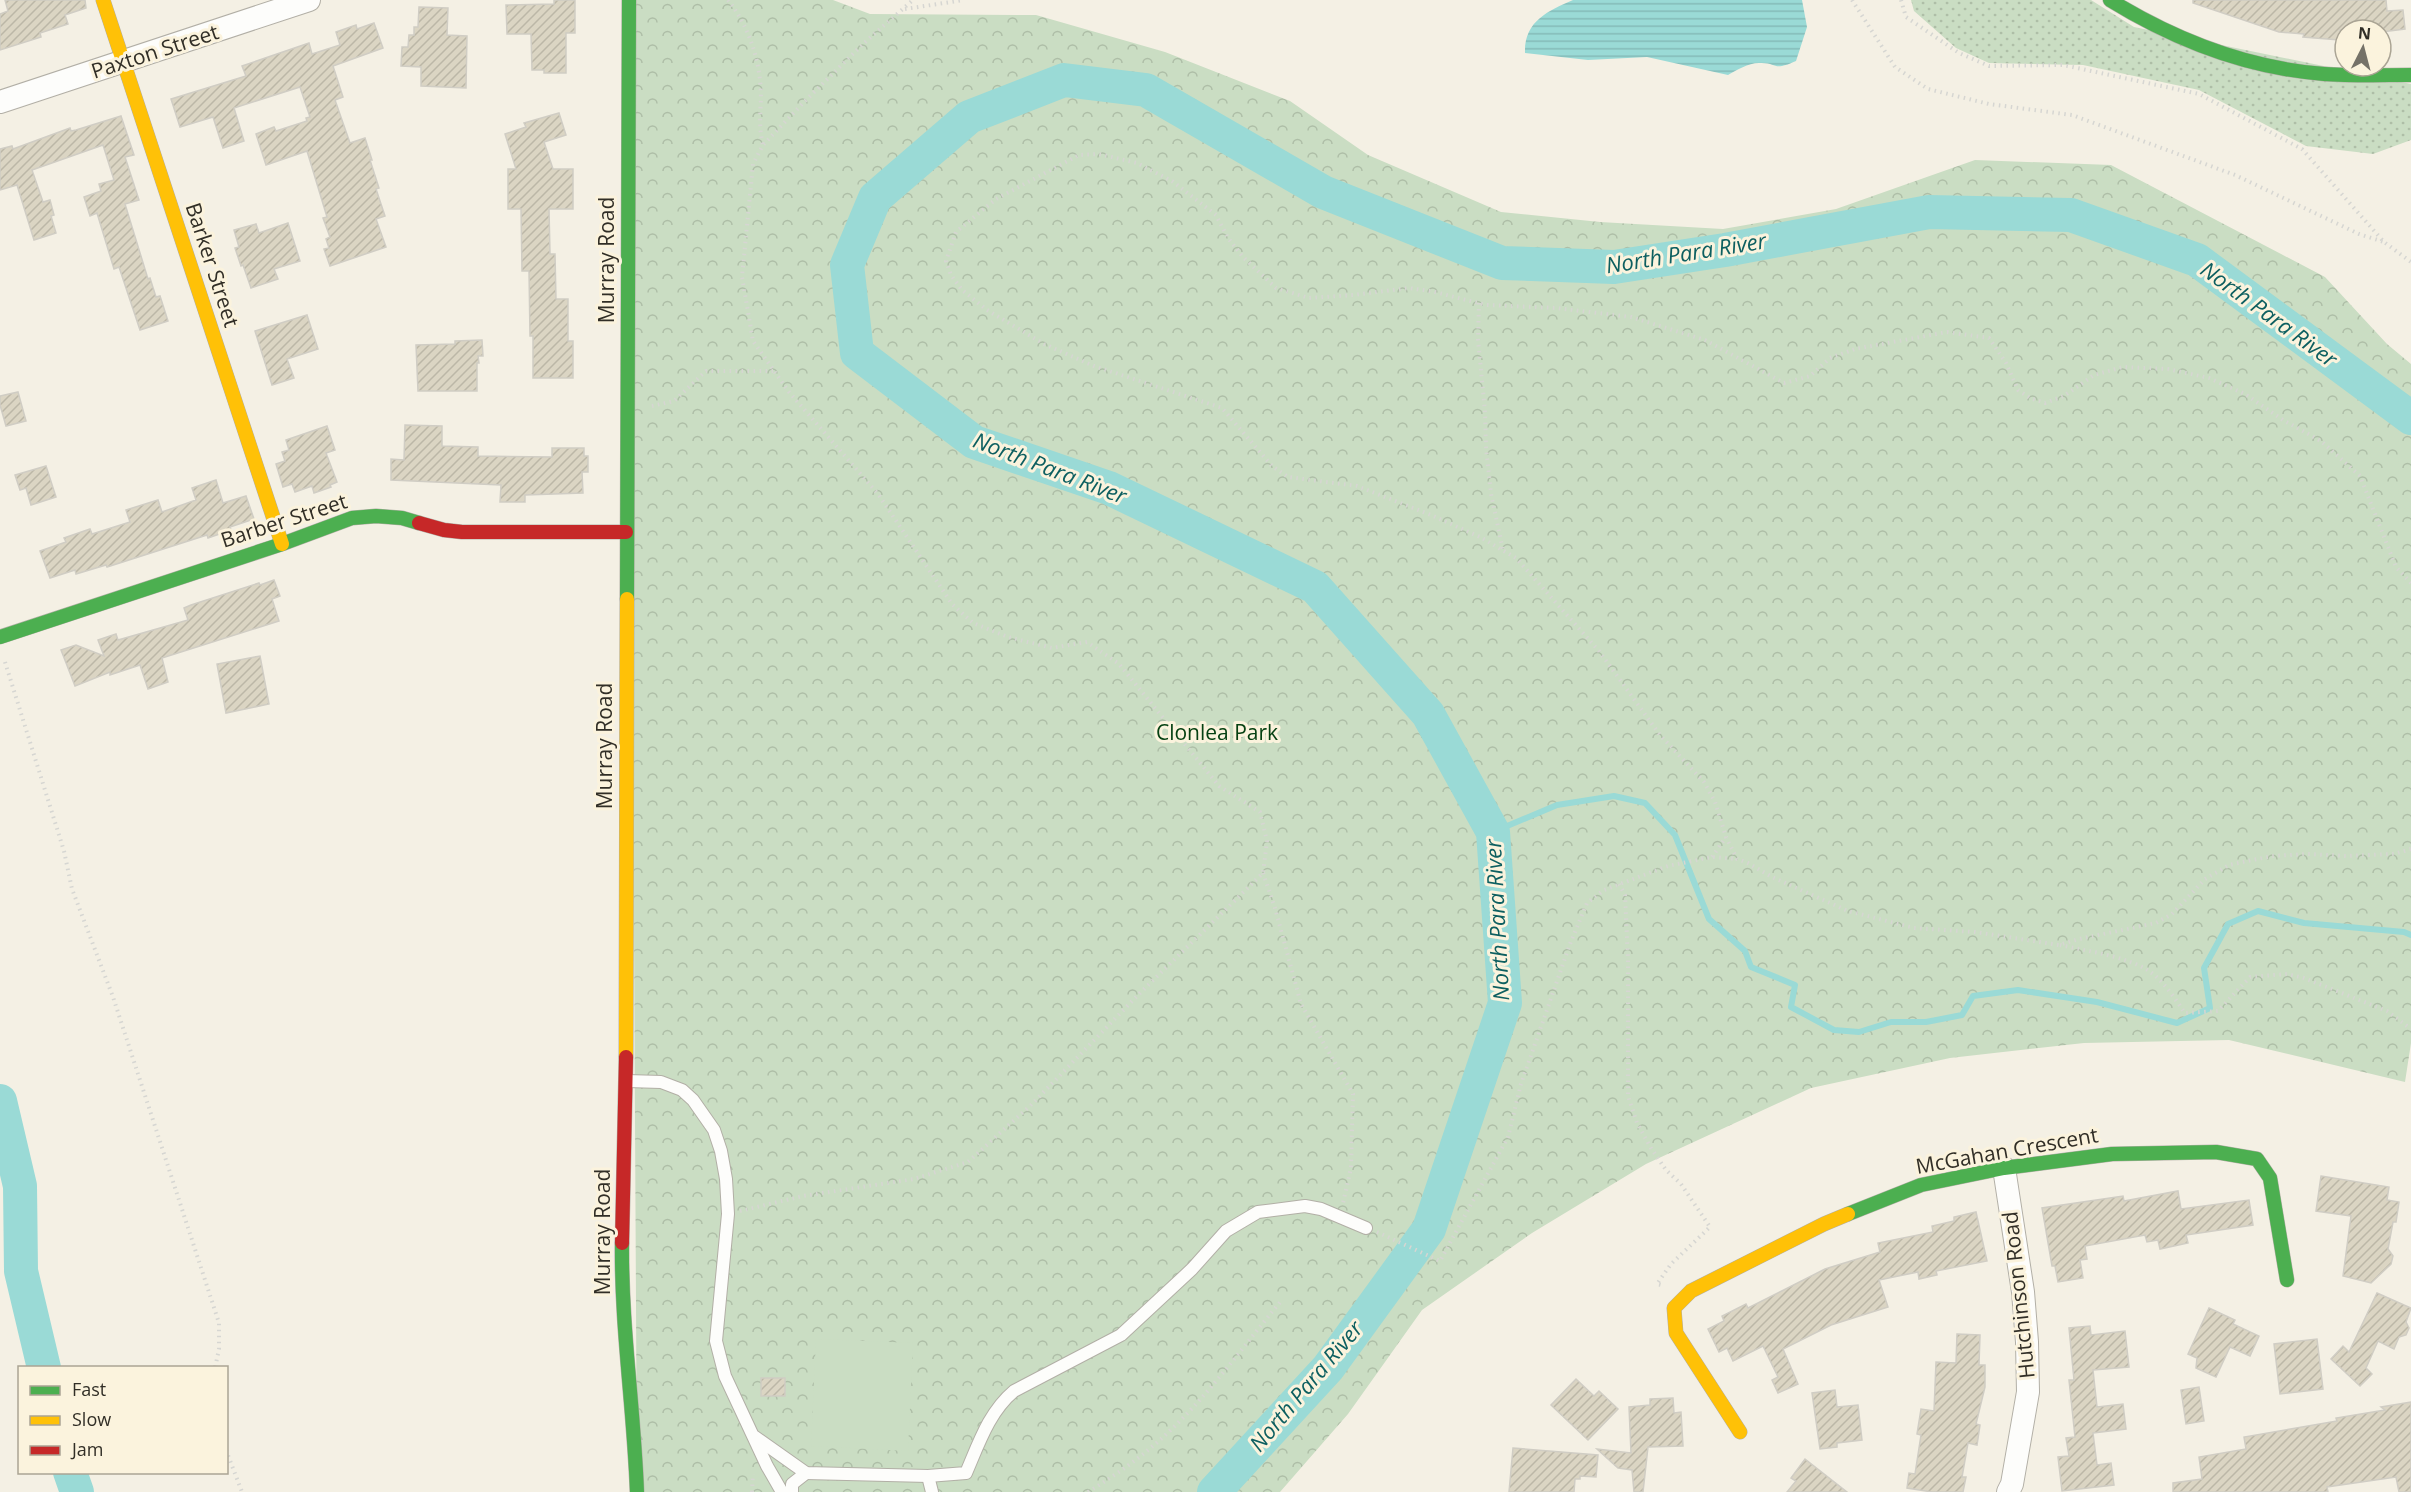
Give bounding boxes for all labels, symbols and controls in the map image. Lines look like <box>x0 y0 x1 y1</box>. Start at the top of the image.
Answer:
street label: Paxton Street <box>87 17 222 85</box>
north arrow <box>2333 18 2393 78</box>
text: N <box>2357 21 2372 45</box>
street label: Murray Road <box>592 197 620 323</box>
street label: Barker Street <box>180 199 246 331</box>
water label: North Para River <box>1604 224 1769 279</box>
water label: North Para River <box>2195 253 2345 374</box>
water label: North Para River <box>969 424 1133 511</box>
street label: Barber Street <box>217 486 350 554</box>
street label: Murray Road <box>590 683 618 809</box>
park label: Clonlea Park <box>1156 718 1278 746</box>
water label: North Para River <box>1477 837 1515 1002</box>
street label: McGahan Crescent <box>1914 1120 2100 1180</box>
street label: Murray Road <box>588 1169 616 1295</box>
street label: Hutchinson Road <box>1995 1210 2041 1380</box>
water label: North Para River <box>1242 1313 1370 1457</box>
legend <box>18 1366 228 1474</box>
text: Fast <box>72 1377 106 1401</box>
text: Slow <box>72 1407 111 1431</box>
text: Jam <box>70 1437 104 1461</box>

